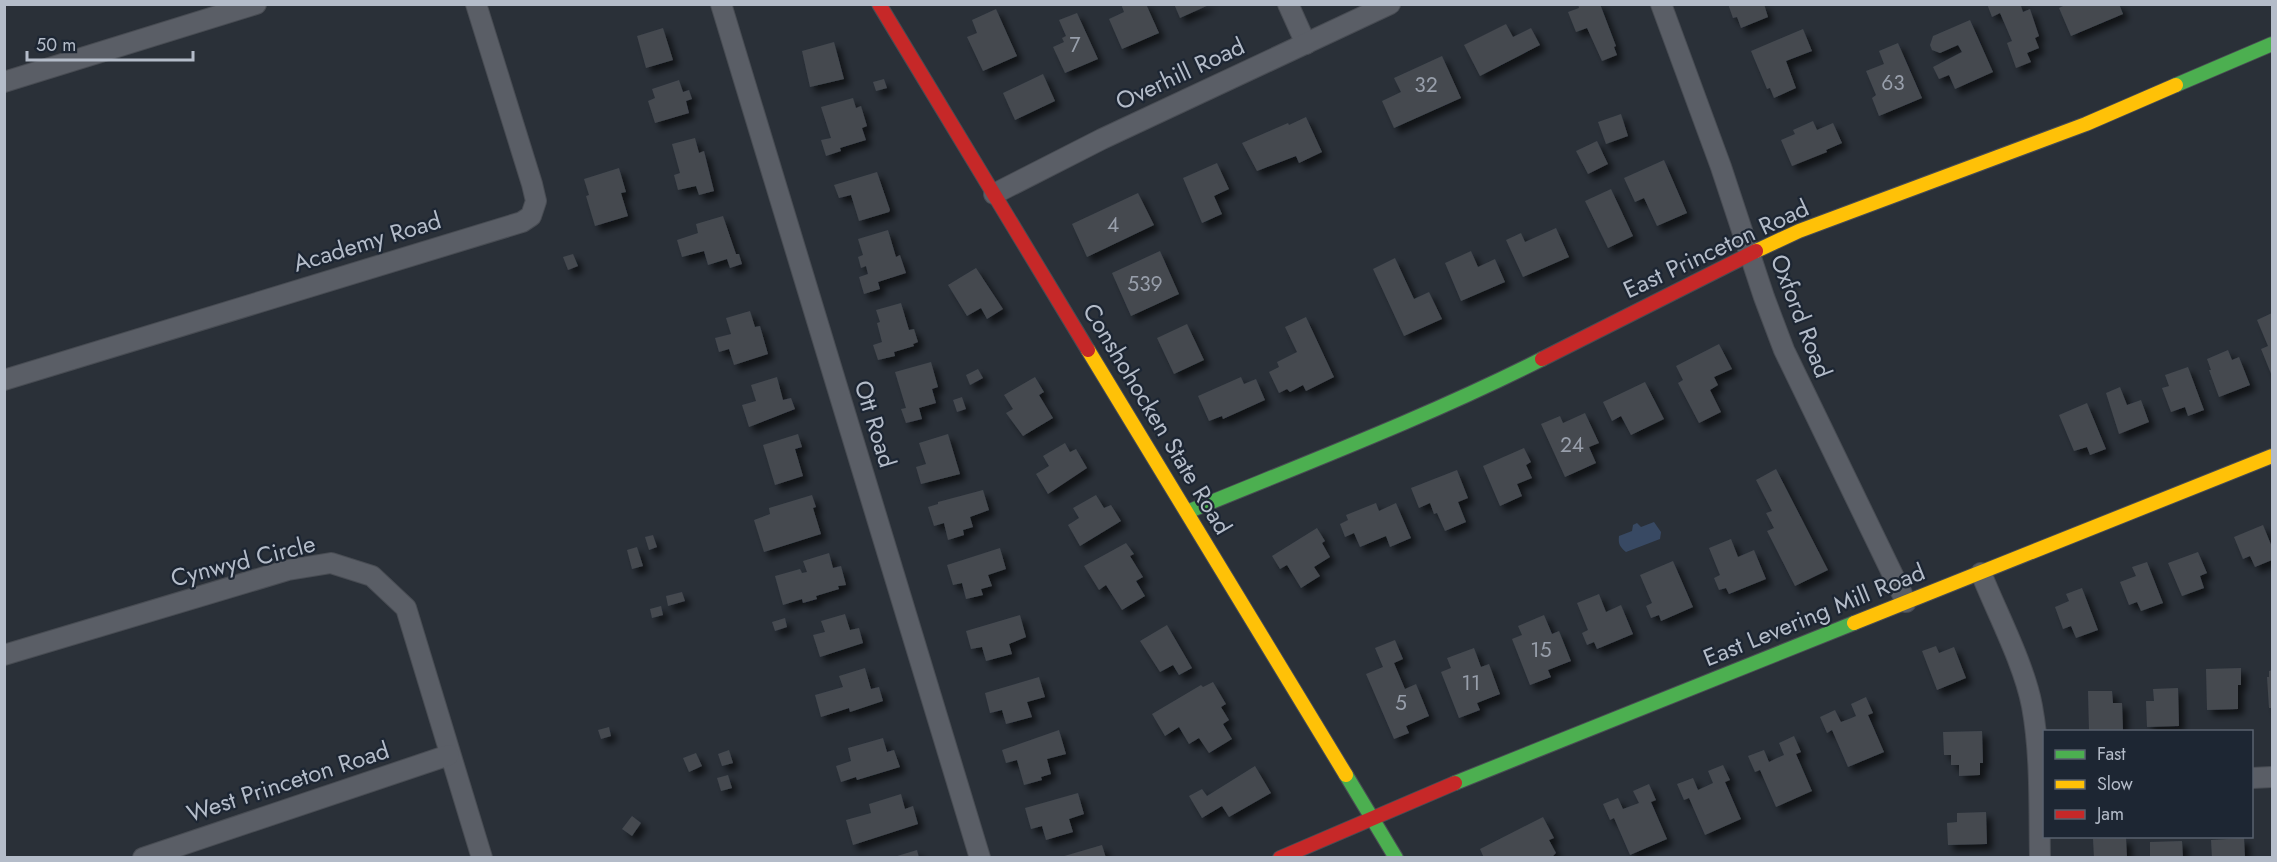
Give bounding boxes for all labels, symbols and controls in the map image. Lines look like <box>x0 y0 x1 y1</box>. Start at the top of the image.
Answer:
scale bar <box>27 24 194 62</box>
street label: Overhill Road <box>1109 28 1250 119</box>
house number: 7 <box>1069 30 1081 60</box>
text: 50 m <box>36 32 76 58</box>
house number: 63 <box>1881 68 1905 98</box>
house number: 32 <box>1414 70 1438 100</box>
street label: East Princeton Road <box>1617 190 1814 307</box>
street label: Academy Road <box>289 202 445 281</box>
house number: 4 <box>1107 210 1119 240</box>
street label: Oxford Road <box>1762 249 1841 383</box>
house number: 539 <box>1127 269 1163 299</box>
street label: Conshohocken State Road <box>1074 296 1241 541</box>
street label: Ott Road <box>846 376 905 472</box>
house number: 24 <box>1560 430 1584 460</box>
street label: Cynwyd Circle <box>167 526 319 595</box>
street label: East Levering Mill Road <box>1698 554 1930 675</box>
house number: 15 <box>1530 635 1552 665</box>
house number: 11 <box>1462 668 1480 698</box>
house number: 5 <box>1395 688 1407 718</box>
legend <box>2043 730 2253 838</box>
street label: West Princeton Road <box>182 732 394 831</box>
text: Fast <box>2097 741 2126 767</box>
text: Slow <box>2097 771 2134 797</box>
text: Jam <box>2095 801 2124 827</box>

